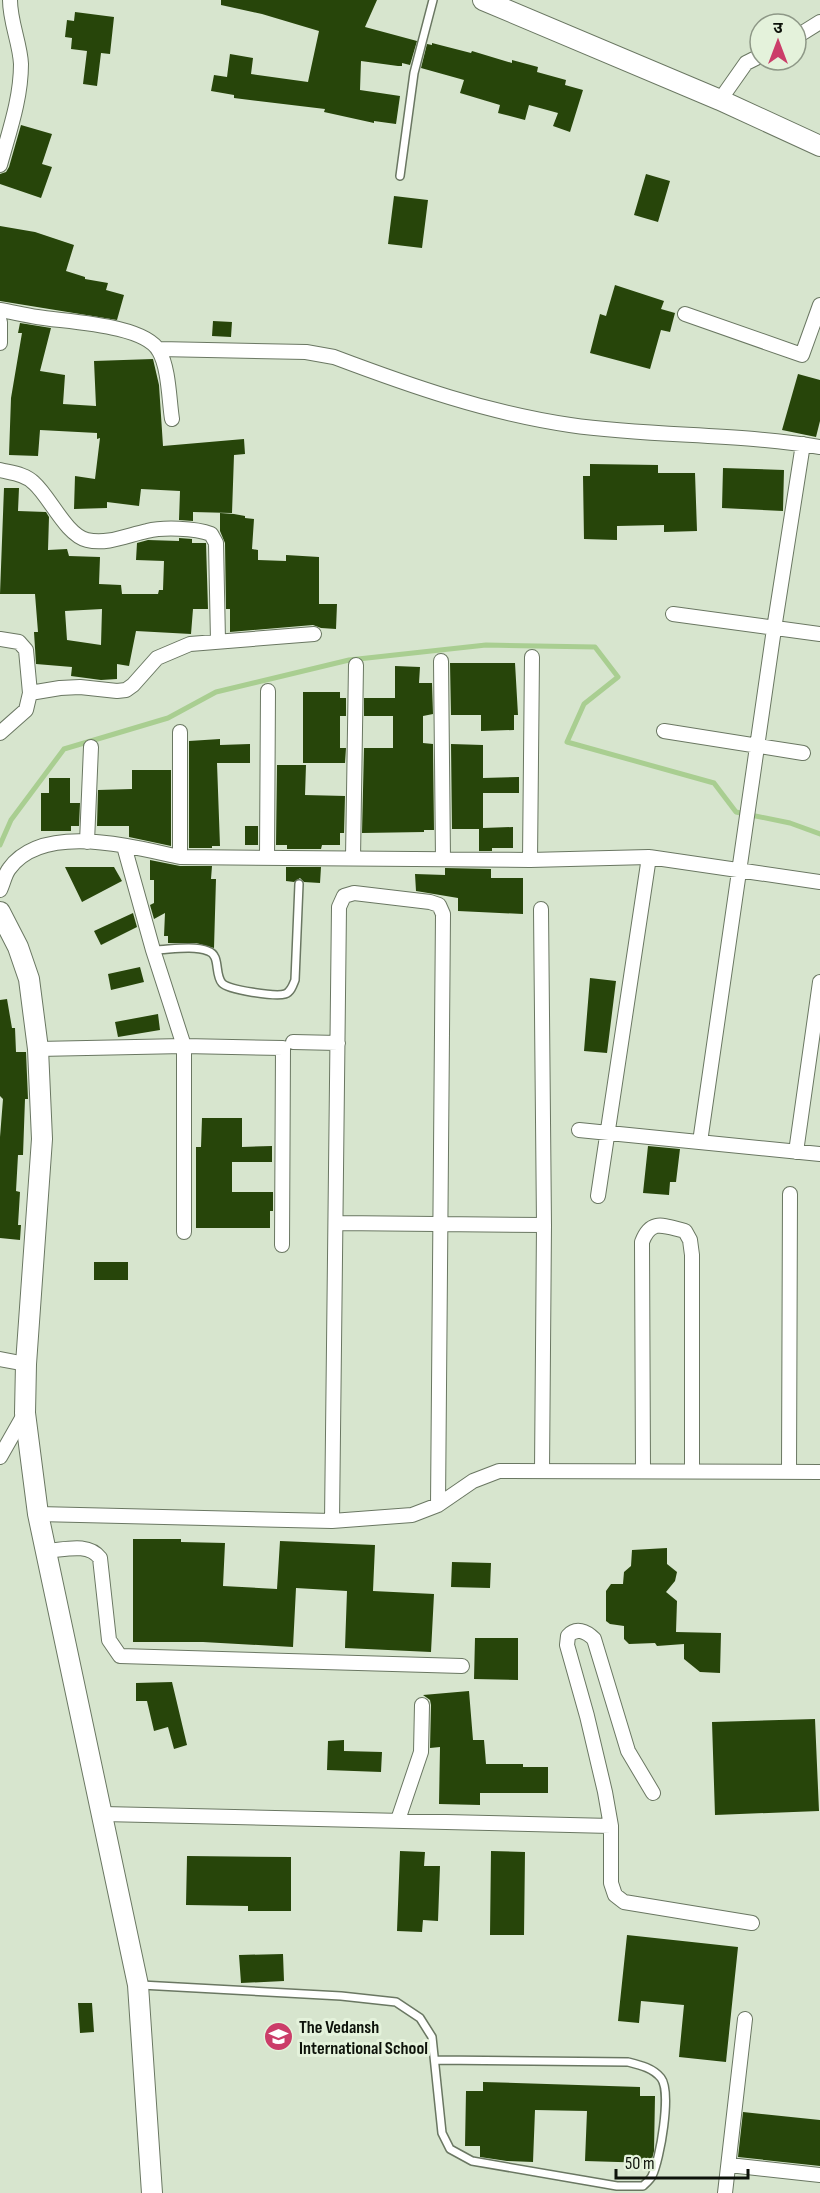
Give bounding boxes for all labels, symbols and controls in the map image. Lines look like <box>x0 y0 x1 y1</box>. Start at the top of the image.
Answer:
north arrow <box>748 12 808 72</box>
text: उ <box>773 19 783 38</box>
place label: The Vedansh International School <box>299 2017 428 2059</box>
school or university icon: The Vedansh International School <box>262 2021 294 2053</box>
scale bar <box>616 2142 748 2180</box>
text: 50 m <box>625 2153 655 2174</box>

